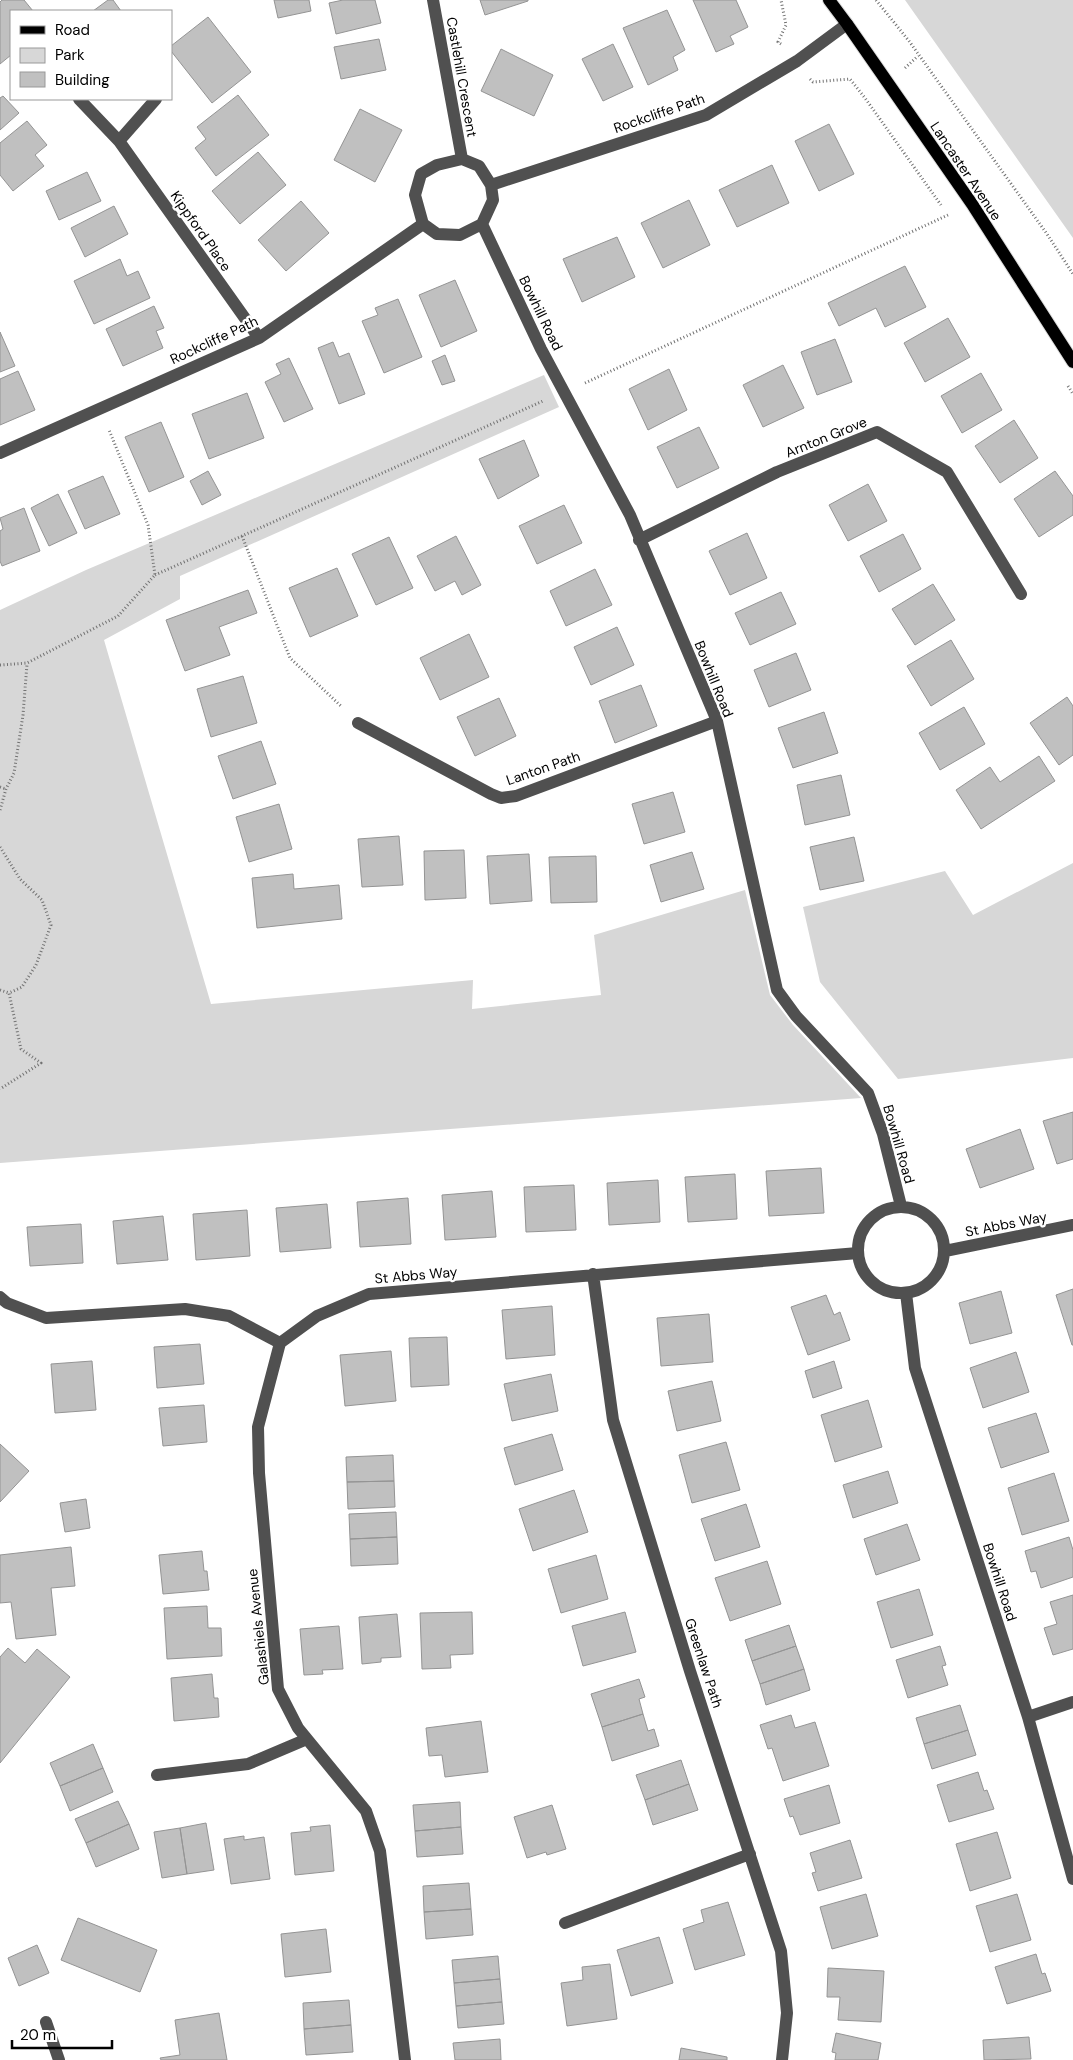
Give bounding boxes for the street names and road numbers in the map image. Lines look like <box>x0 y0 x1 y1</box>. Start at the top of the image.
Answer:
street label: Castlehill Crescent <box>443 15 481 139</box>
street label: Rockcliffe Path <box>611 89 707 137</box>
street label: Lancaster Avenue <box>926 118 1006 224</box>
street label: Kippford Place <box>167 187 235 275</box>
street label: Bowhill Road <box>515 273 567 353</box>
street label: Rockcliffe Path <box>167 312 261 368</box>
street label: Arnton Grove <box>783 412 869 462</box>
street label: Bowhill Road <box>690 638 738 720</box>
street label: Lanton Path <box>504 747 582 789</box>
street label: Bowhill Road <box>879 1103 919 1185</box>
street label: St Abbs Way <box>964 1207 1049 1241</box>
street label: St Abbs Way <box>374 1262 458 1288</box>
street label: Bowhill Road <box>979 1541 1021 1623</box>
street label: Galashiels Avenue <box>243 1568 273 1686</box>
street label: Greenlaw Path <box>681 1616 727 1710</box>

